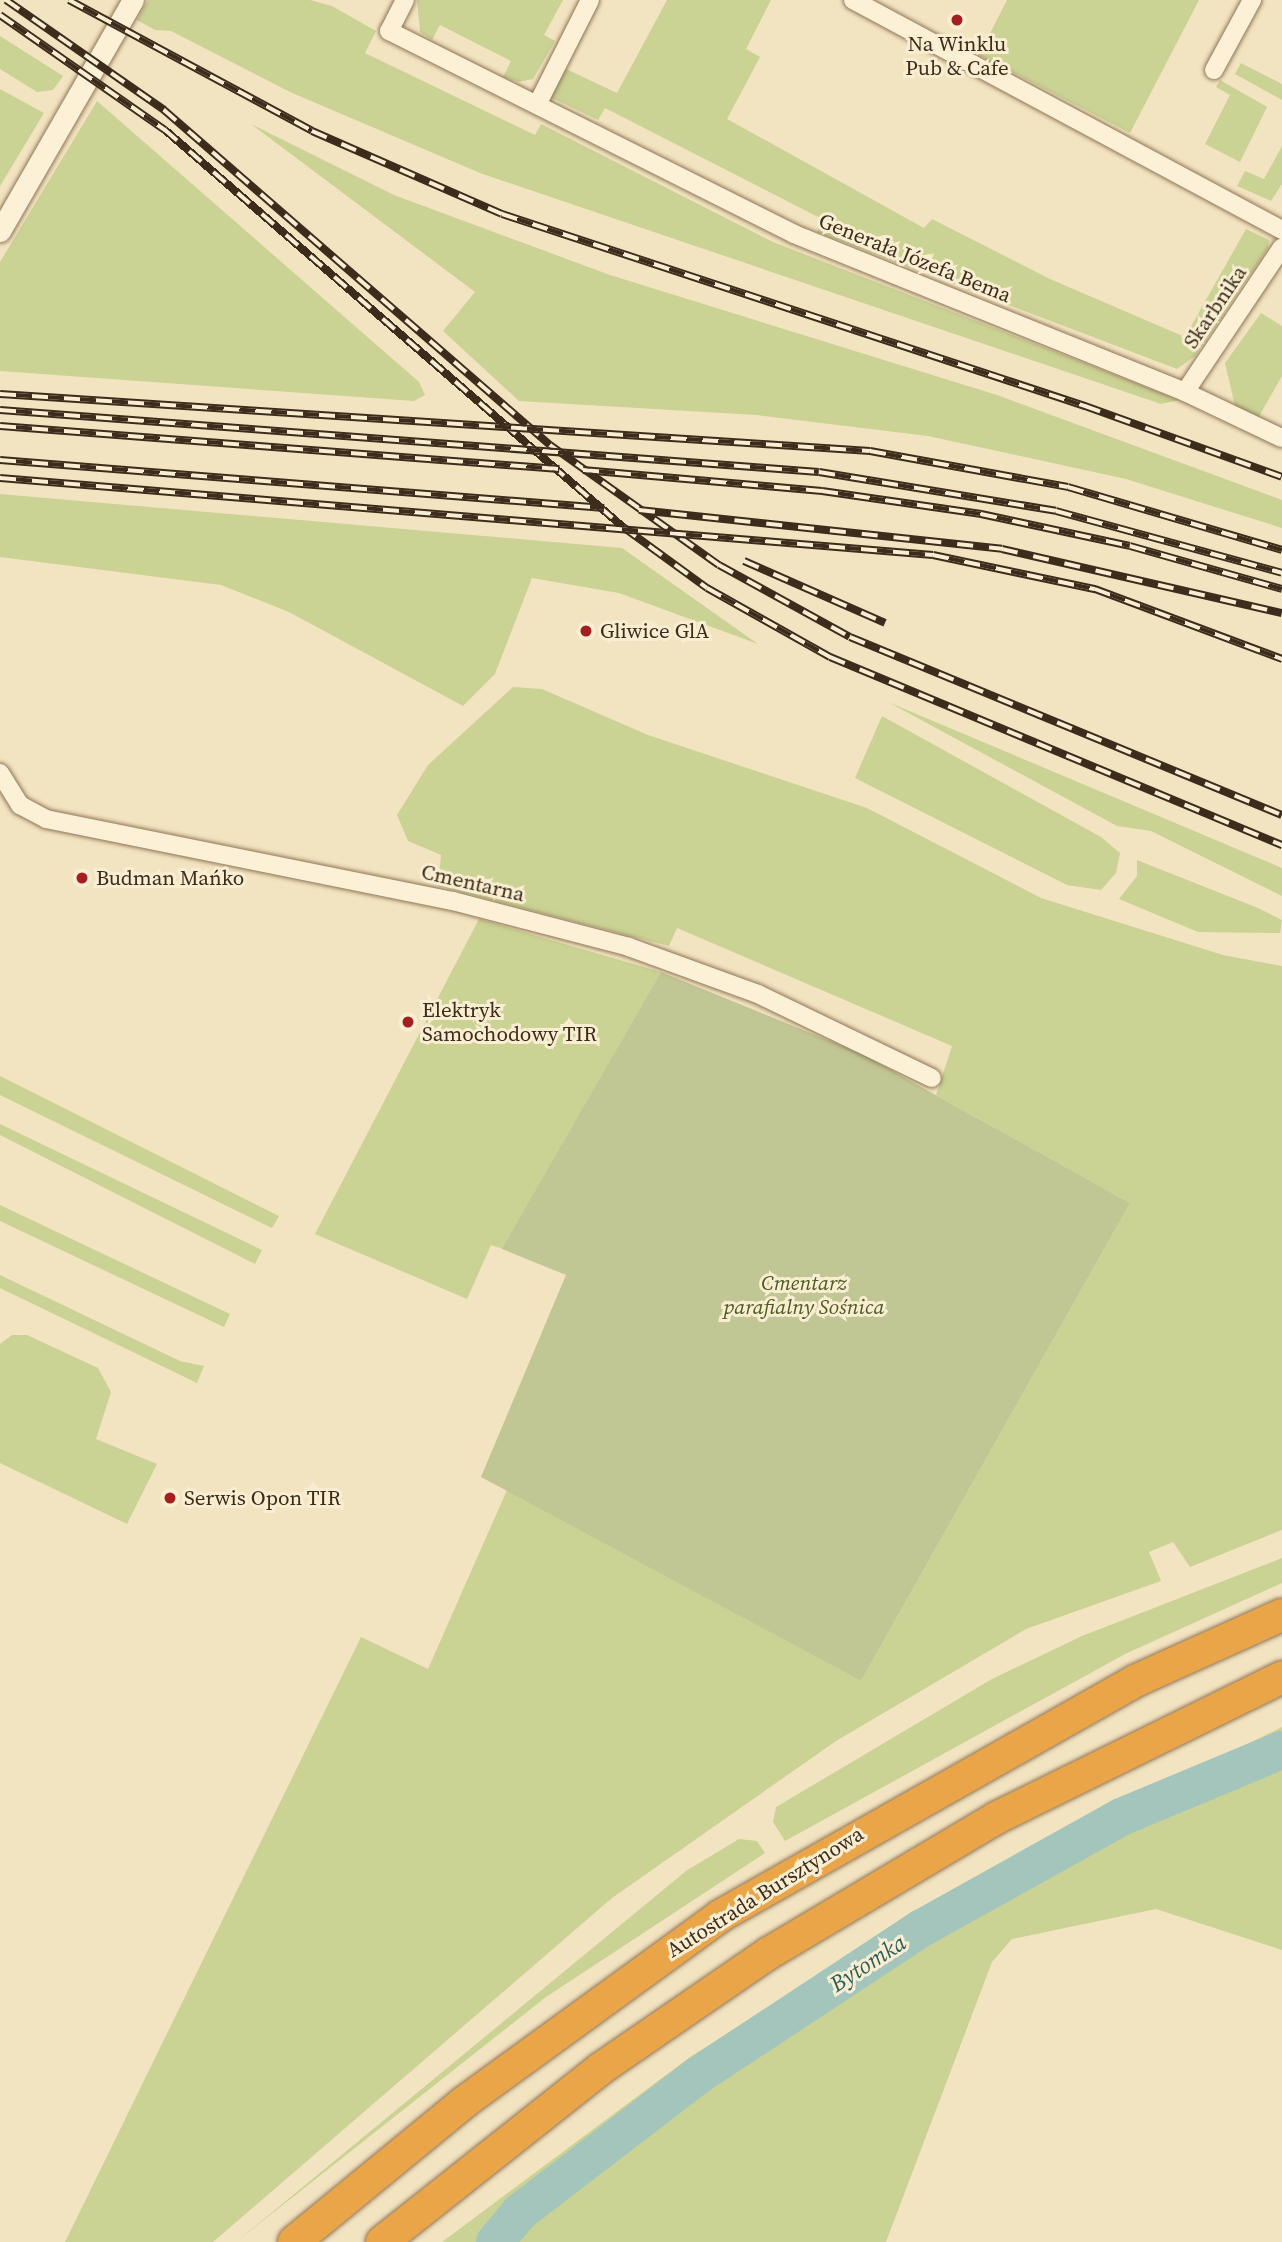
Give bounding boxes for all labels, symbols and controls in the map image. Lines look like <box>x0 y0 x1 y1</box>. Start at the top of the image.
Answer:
marker: Na Winklu Pub & Cafe <box>949 12 965 28</box>
place label: Na Winklu Pub & Cafe <box>905 31 1009 81</box>
street label: Generała Józefa Bema <box>815 208 1015 308</box>
street label: Skarbnika <box>1178 261 1252 353</box>
place label: Gliwice GlA <box>600 618 709 644</box>
marker: Gliwice GlA <box>578 623 594 639</box>
street label: Cmentarna <box>419 859 527 907</box>
place label: Budman Mańko <box>96 865 244 891</box>
marker: Budman Mańko <box>74 870 90 886</box>
place label: Elektryk Samochodowy TIR <box>422 997 597 1047</box>
marker: Elektryk Samochodowy TIR <box>400 1014 416 1030</box>
park label: Cmentarz parafialny Sośnica <box>724 1270 884 1320</box>
place label: Serwis Opon TIR <box>184 1485 341 1511</box>
marker: Serwis Opon TIR <box>162 1490 178 1506</box>
street label: Autostrada Bursztynowa <box>662 1821 868 1963</box>
water label: Bytomka <box>825 1928 911 1998</box>

